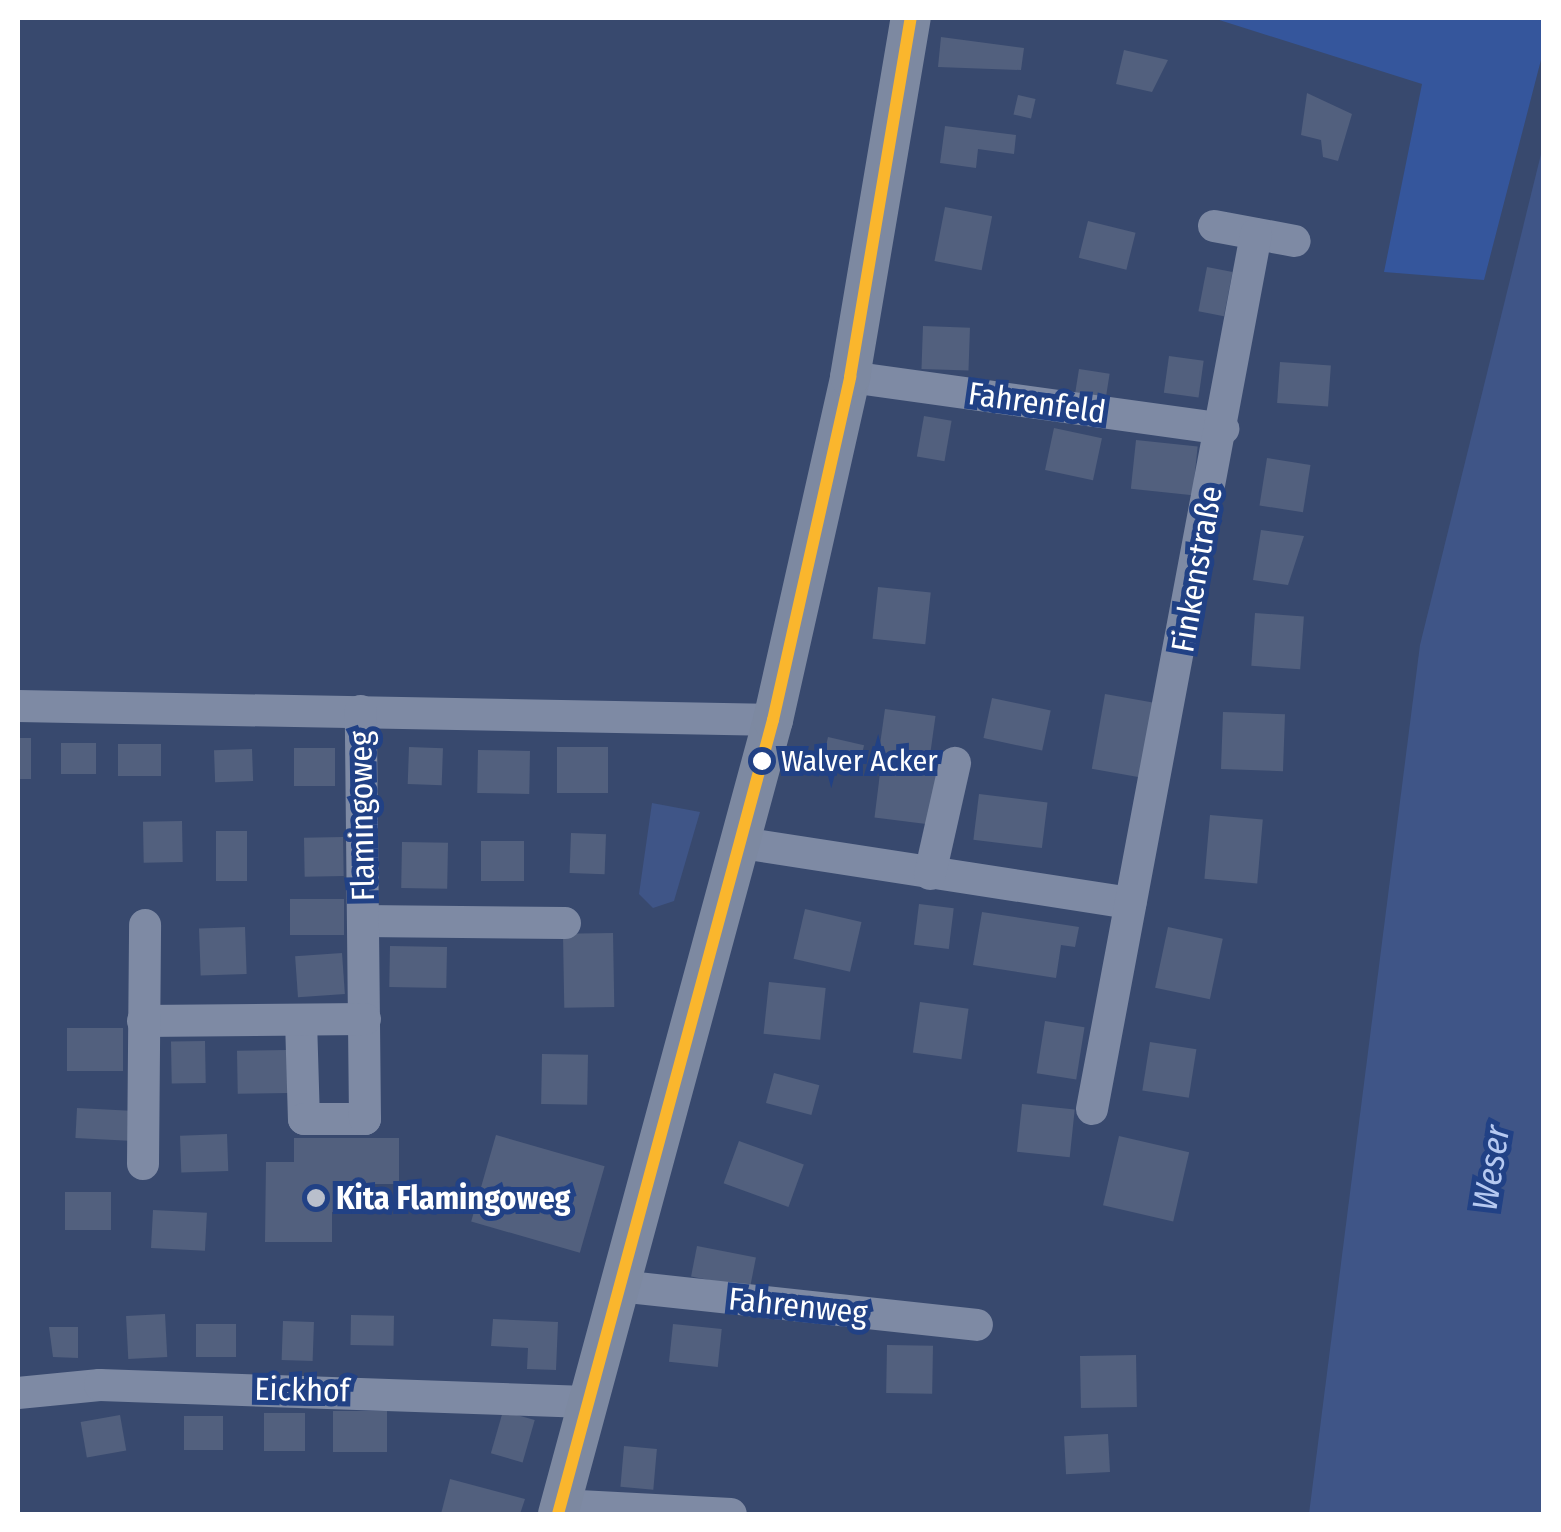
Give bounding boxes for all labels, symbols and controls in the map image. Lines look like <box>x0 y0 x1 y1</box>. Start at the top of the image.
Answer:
street label: Fahrenfeld <box>966 374 1108 432</box>
street label: Finkenstraße <box>1163 483 1231 655</box>
street label: Flamingoweg <box>341 730 383 902</box>
place label: Walver Acker <box>781 743 938 779</box>
marker: Walver Acker <box>752 751 772 771</box>
water label: Weser <box>1464 1122 1518 1214</box>
place label: Kita Flamingoweg <box>336 1179 571 1217</box>
marker: Kita Flamingoweg <box>305 1187 327 1209</box>
street label: Fahrenweg <box>727 1280 869 1332</box>
street label: Eickhof <box>254 1370 350 1410</box>

